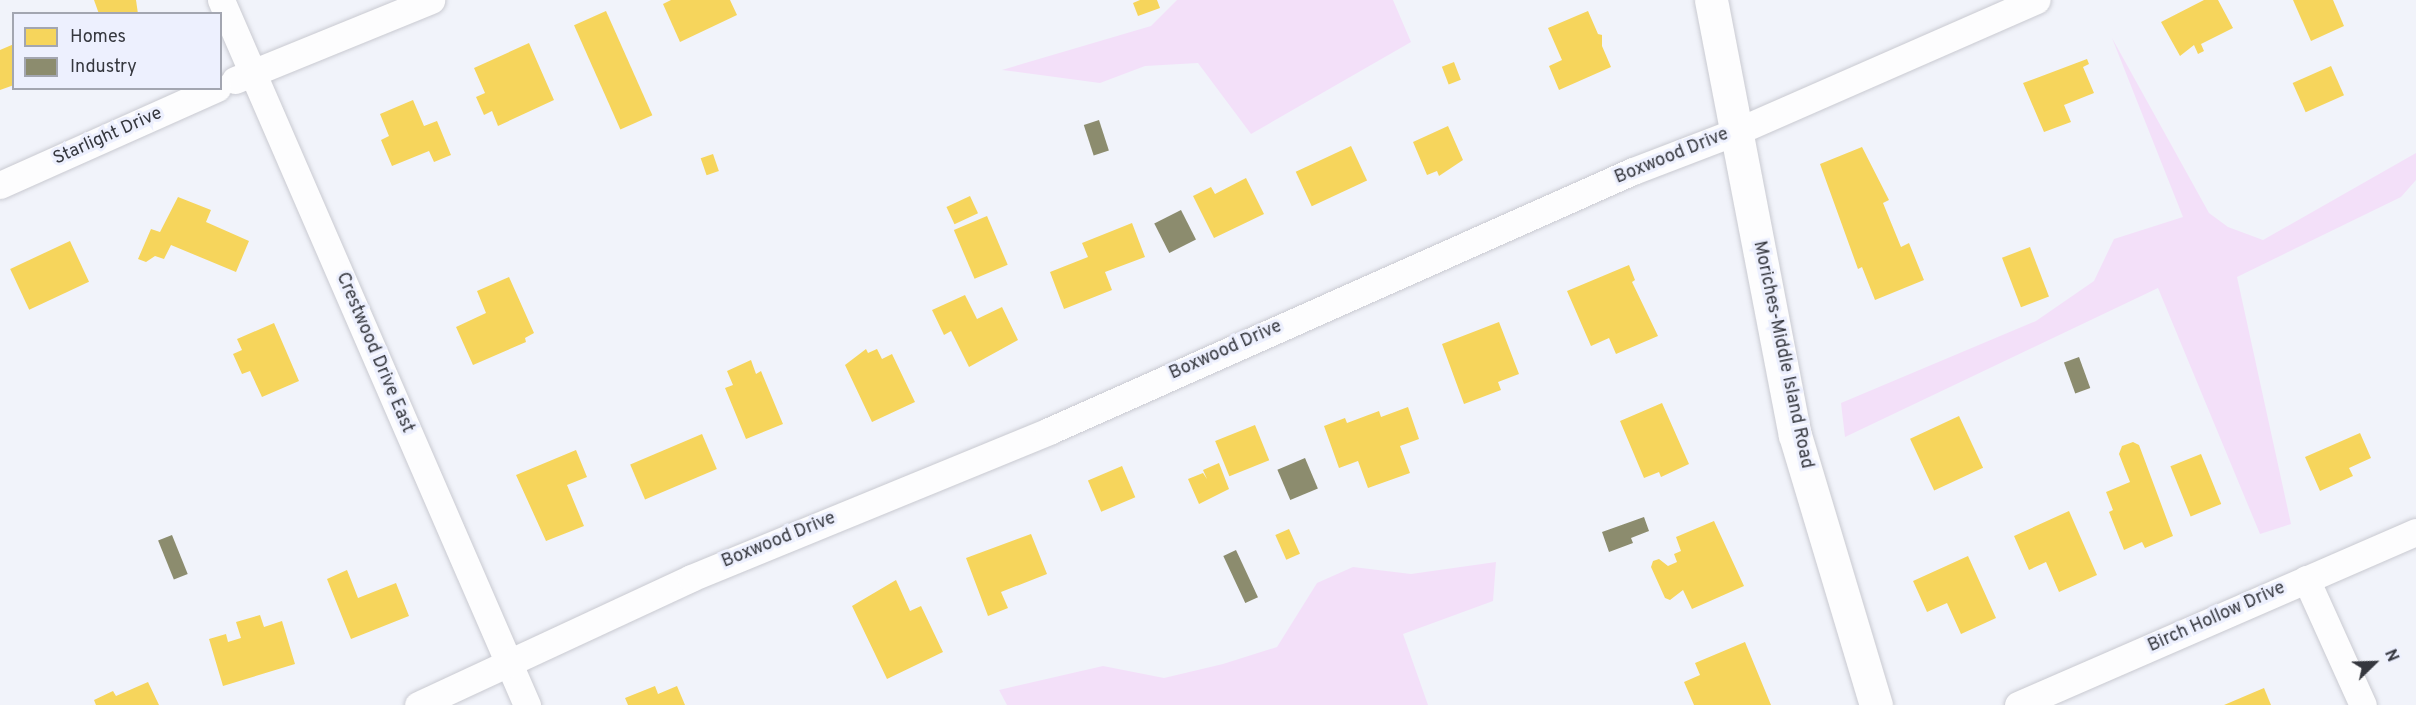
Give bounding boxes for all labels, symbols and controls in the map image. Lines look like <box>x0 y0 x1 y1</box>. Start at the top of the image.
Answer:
legend <box>12 12 222 90</box>
text: Homes <box>70 26 126 49</box>
text: Industry <box>70 56 137 79</box>
street label: Starlight Drive <box>50 103 166 171</box>
street label: Boxwood Drive <box>1612 124 1732 190</box>
street label: Moriches-Middle Island Road <box>1747 239 1817 471</box>
street label: Crestwood Drive East <box>330 270 418 436</box>
street label: Boxwood Drive <box>1166 317 1286 385</box>
street label: Boxwood Drive <box>719 508 839 574</box>
street label: Birch Hollow Drive <box>2145 578 2289 658</box>
north arrow <box>2344 633 2404 693</box>
text: N <box>2379 647 2402 665</box>

